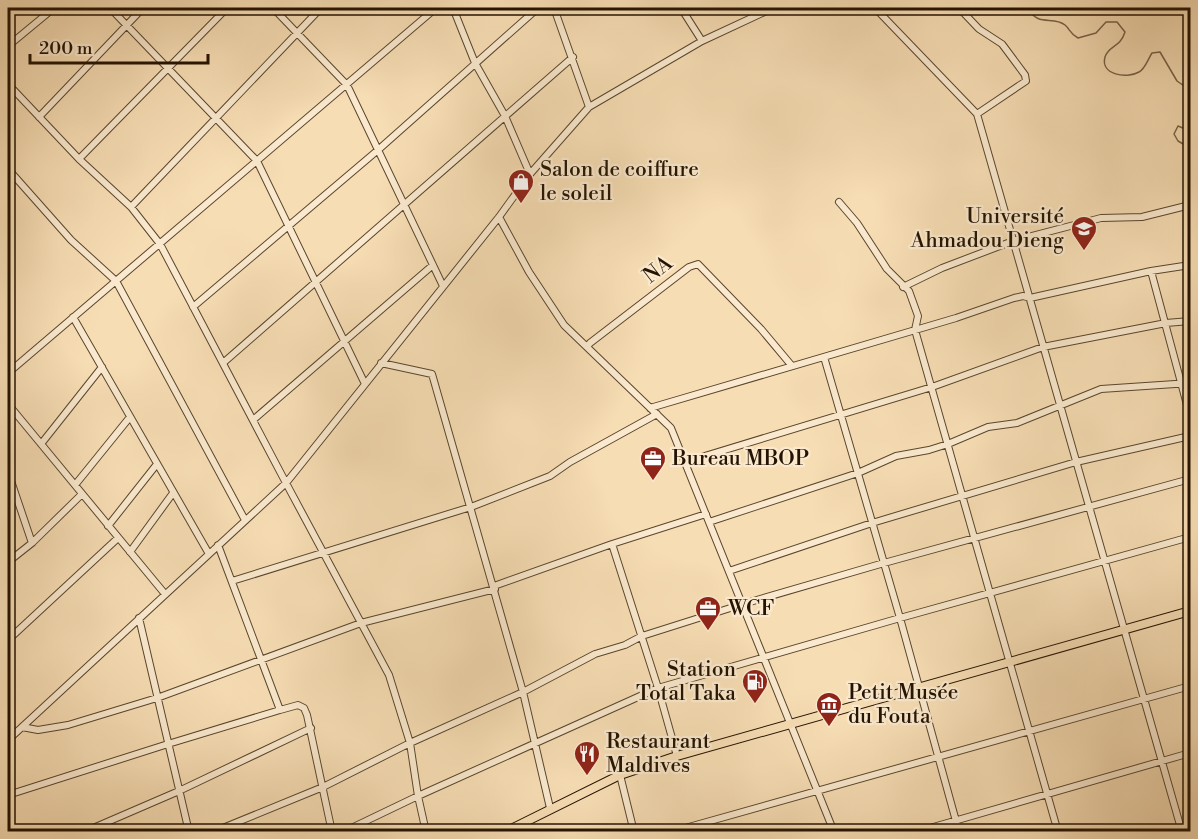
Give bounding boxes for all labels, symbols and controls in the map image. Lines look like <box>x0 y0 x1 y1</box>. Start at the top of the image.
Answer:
scale bar <box>30 27 208 65</box>
text: 200 m <box>39 37 93 60</box>
place label: Salon de coiffure le soleil <box>540 157 699 207</box>
shop icon: Salon de coiffure le soleil <box>506 167 536 205</box>
place label: Université Ahmadou Dieng <box>910 204 1064 254</box>
school or university icon: Université Ahmadou Dieng <box>1069 214 1099 252</box>
street label: NA <box>638 250 678 289</box>
office icon: Bureau MBOP <box>638 444 668 482</box>
place label: Bureau MBOP <box>671 446 809 472</box>
office icon: WCF <box>693 594 723 632</box>
place label: WCF <box>727 596 774 622</box>
place label: Station Total Taka <box>636 657 736 707</box>
fuel station icon: Station Total Taka <box>740 667 770 705</box>
place label: Petit Musée du Fouta <box>848 680 958 730</box>
museum icon: Petit Musée du Fouta <box>814 690 844 728</box>
place label: Restaurant Maldives <box>606 729 711 779</box>
restaurant icon: Restaurant Maldives <box>572 739 602 777</box>

